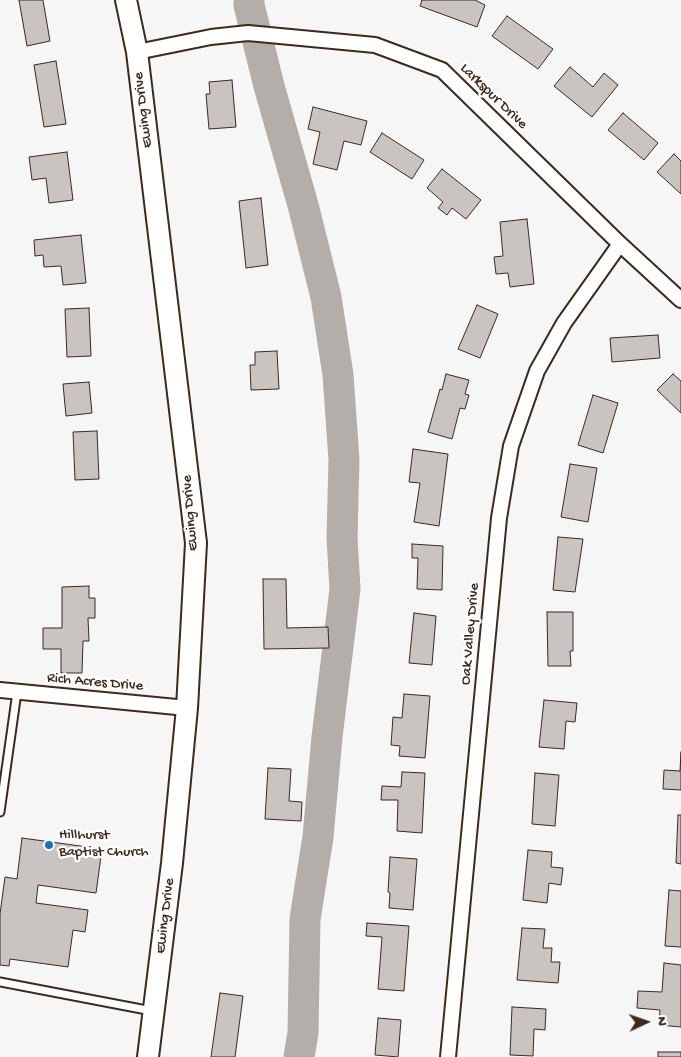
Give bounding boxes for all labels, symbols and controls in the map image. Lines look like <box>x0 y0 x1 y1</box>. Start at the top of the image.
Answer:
street label: Larkspur Drive <box>455 60 531 134</box>
street label: Ewing Drive <box>130 71 158 149</box>
street label: Ewing Drive <box>179 474 203 552</box>
street label: Oak Valley Drive <box>458 582 484 686</box>
street label: Rich Acres Drive <box>46 670 144 696</box>
place label: Hillhurst Baptist Church <box>59 827 149 862</box>
marker: Hillhurst Baptist Church <box>43 839 55 851</box>
street label: Ewing Drive <box>152 877 180 955</box>
north arrow <box>621 997 671 1047</box>
text: N <box>653 1016 670 1026</box>

